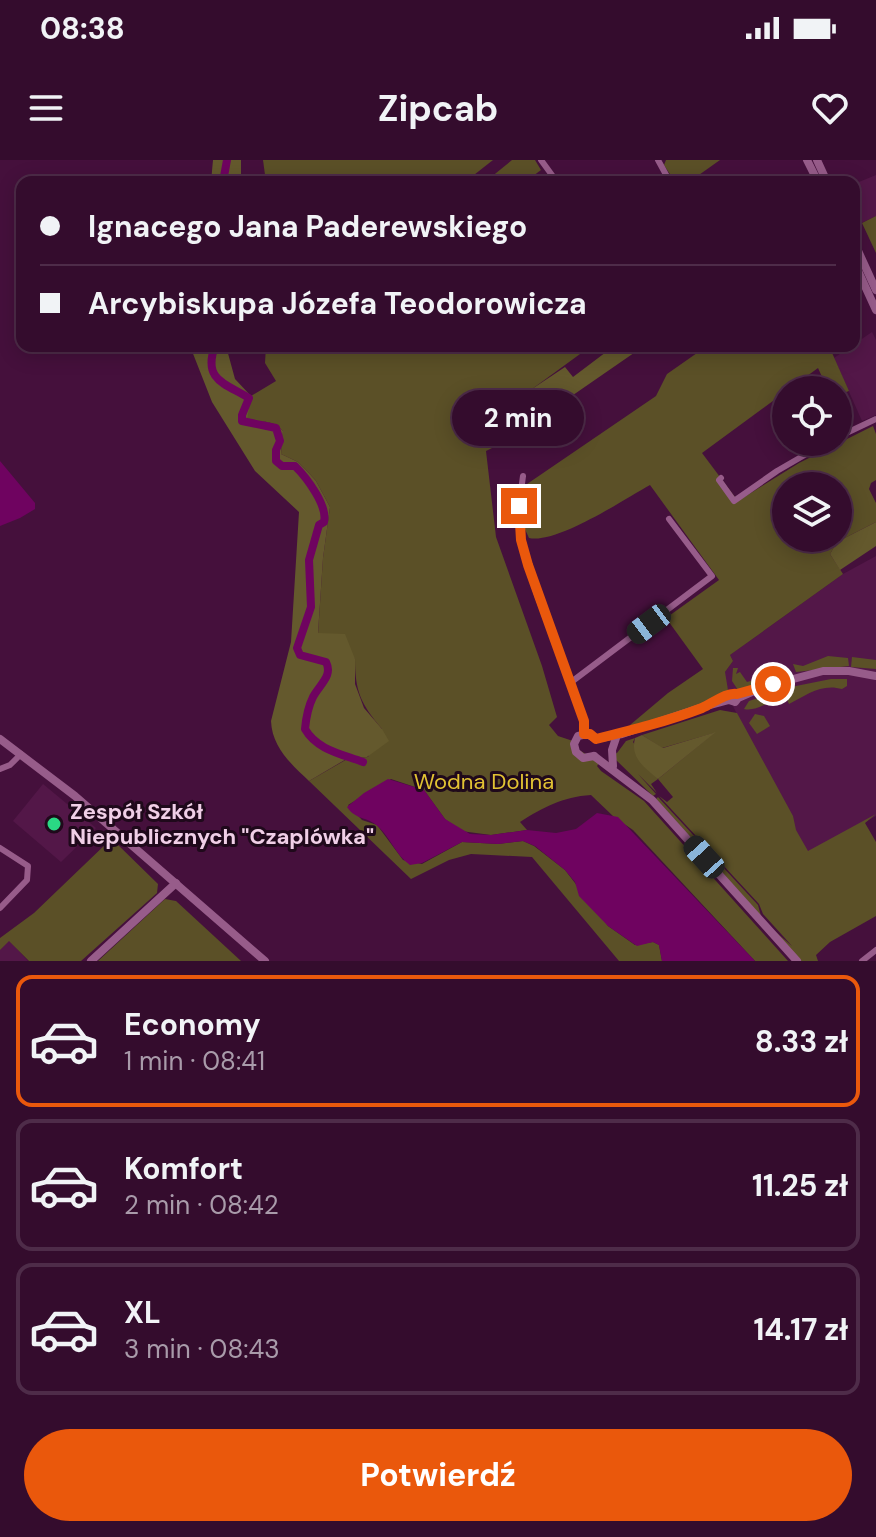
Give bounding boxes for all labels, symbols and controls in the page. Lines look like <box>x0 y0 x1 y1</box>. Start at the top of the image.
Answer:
text: 08:38 <box>40 9 125 48</box>
text: Zipcab <box>378 85 498 132</box>
icon: menu <box>24 86 68 130</box>
icon: heart <box>808 86 852 130</box>
text: Ignacego Jana Paderewskiego <box>88 207 527 246</box>
text: Arcybiskupa Józefa Teodorowicza <box>88 284 587 323</box>
map controls <box>772 376 852 552</box>
button: locate <box>772 376 852 456</box>
callout: 2 min <box>453 390 585 446</box>
text: 2 min <box>484 401 552 435</box>
button: layers <box>772 472 852 552</box>
route end <box>501 488 537 524</box>
car <box>623 600 675 648</box>
route start <box>755 666 791 702</box>
park label: Wodna Dolina <box>414 767 554 796</box>
place label: Zespół Szkół Niepublicznych "Czaplówka" <box>70 797 374 851</box>
marker: Zespół Szkół Niepublicznych "Czaplówka" <box>45 815 63 833</box>
car <box>679 831 729 883</box>
icon: car <box>28 1005 100 1077</box>
text: Economy <box>124 1005 261 1044</box>
text: 8.33 zł <box>755 1022 848 1061</box>
text: 1 min · 08:41 <box>124 1044 265 1078</box>
icon: car <box>28 1149 100 1221</box>
text: Komfort <box>124 1149 243 1188</box>
text: 11.25 zł <box>752 1166 848 1205</box>
text: 2 min · 08:42 <box>124 1188 279 1222</box>
icon: car <box>28 1293 100 1365</box>
text: XL <box>124 1293 161 1332</box>
text: 14.17 zł <box>753 1310 848 1349</box>
text: 3 min · 08:43 <box>124 1332 280 1366</box>
button: Potwierdź <box>24 1429 852 1521</box>

